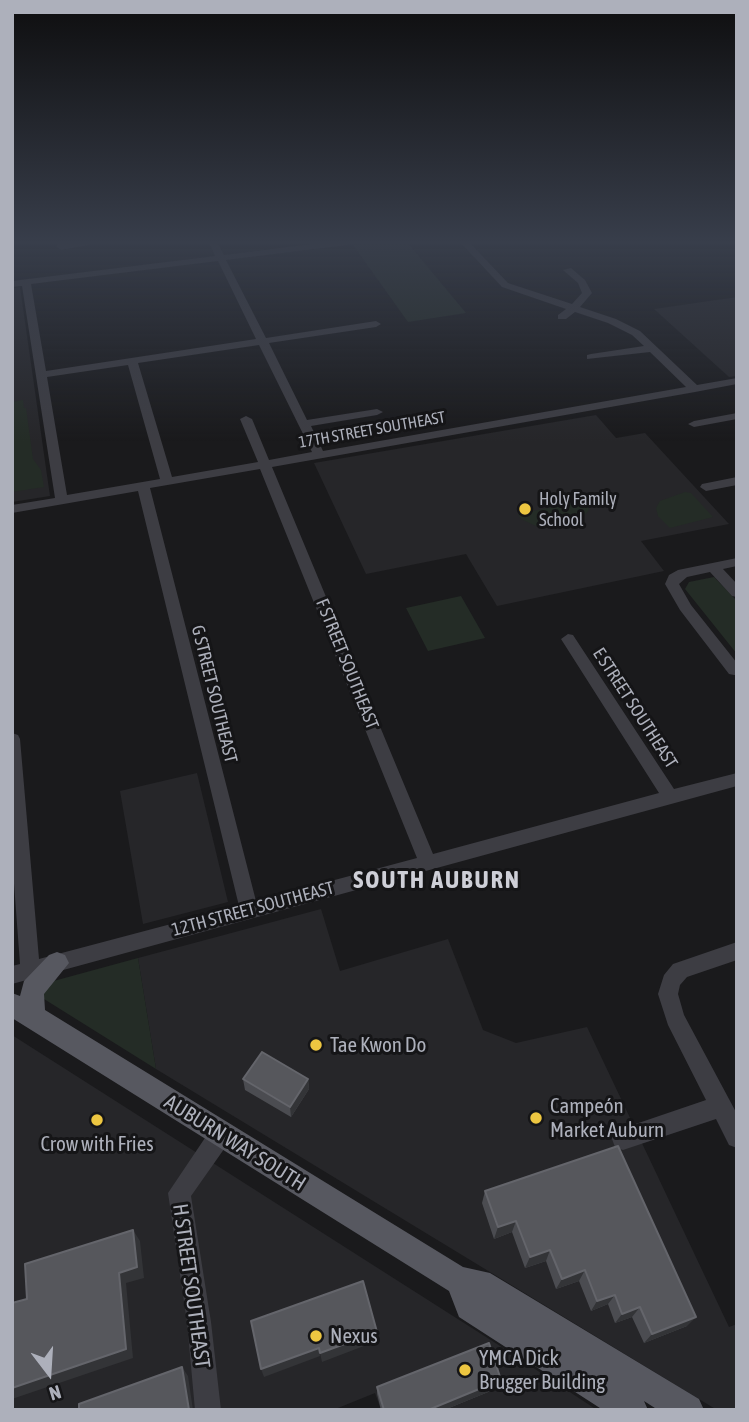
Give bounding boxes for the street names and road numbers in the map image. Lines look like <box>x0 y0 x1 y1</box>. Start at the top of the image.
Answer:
street label: 17TH STREET SOUTHEAST <box>297 408 447 452</box>
street label: F STREET SOUTHEAST <box>311 596 383 732</box>
street label: G STREET SOUTHEAST <box>186 623 242 765</box>
street label: E STREET SOUTHEAST <box>588 644 682 772</box>
street label: 12TH STREET SOUTHEAST <box>170 877 336 941</box>
street label: AUBURN WAY SOUTH <box>160 1089 310 1197</box>
street label: H STREET SOUTHEAST <box>167 1202 215 1370</box>

